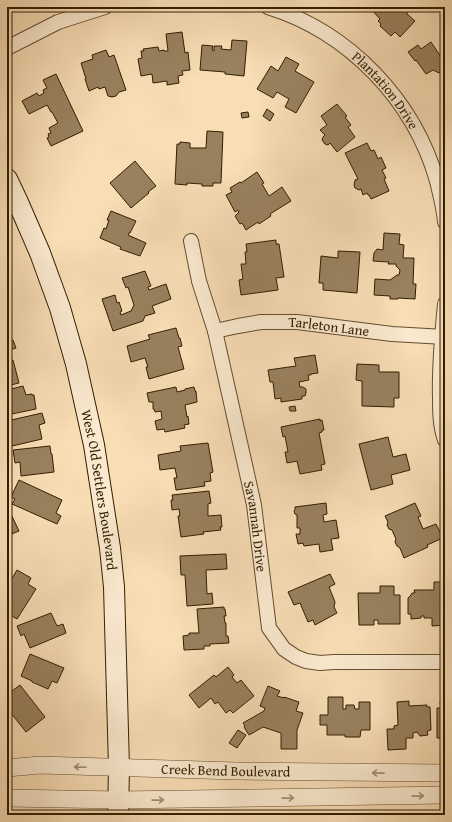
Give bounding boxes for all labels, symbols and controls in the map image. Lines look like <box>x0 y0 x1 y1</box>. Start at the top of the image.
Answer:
street label: Plantation Drive <box>348 47 424 133</box>
street label: Tarleton Lane <box>289 312 371 341</box>
street label: West Old Settlers Boulevard <box>76 408 122 572</box>
street label: Savannah Drive <box>239 479 272 573</box>
street label: Creek Bend Boulevard <box>161 759 291 782</box>
one-way arrow <box>74 763 87 771</box>
one-way arrow <box>372 769 385 776</box>
one-way arrow <box>411 792 424 799</box>
one-way arrow <box>281 794 294 801</box>
one-way arrow <box>151 796 164 804</box>

